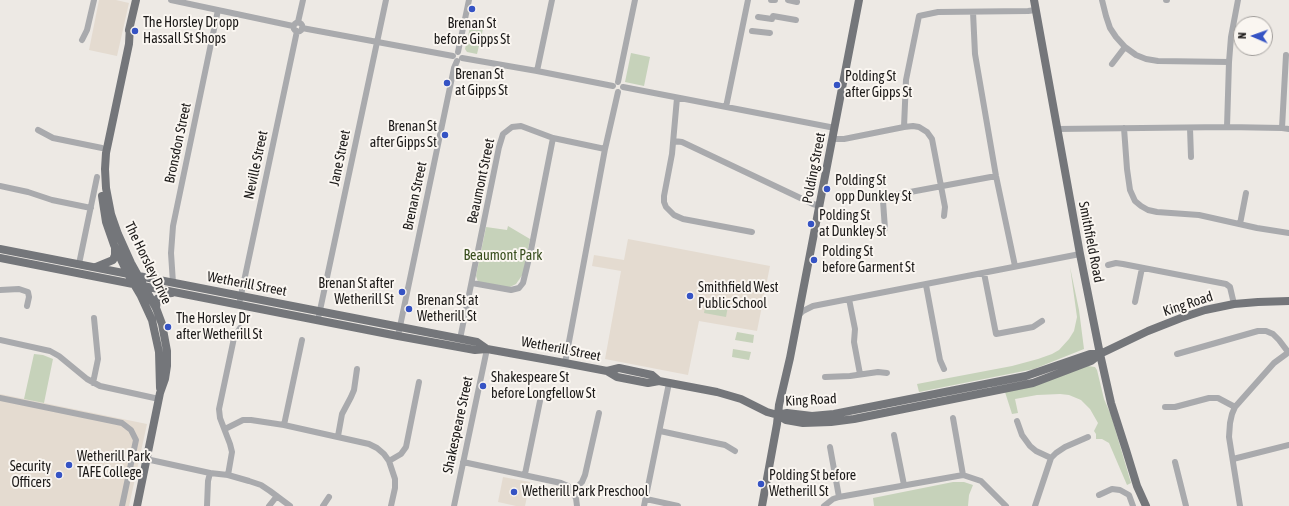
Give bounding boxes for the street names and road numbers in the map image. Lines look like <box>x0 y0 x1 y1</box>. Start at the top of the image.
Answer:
street label: Bronsdon Street <box>161 101 195 185</box>
street label: Jane Street <box>326 128 354 188</box>
street label: Neville Street <box>241 129 271 201</box>
street label: Polding Street <box>799 131 829 205</box>
street label: Beaumont Street <box>464 137 498 225</box>
street label: Brenan Street <box>400 160 430 232</box>
street label: Smithfield Road <box>1075 200 1107 284</box>
street label: The Horsley Drive <box>121 219 175 307</box>
street label: Wetherill Street <box>206 268 288 300</box>
street label: King Road <box>1161 288 1215 320</box>
street label: Wetherill Street <box>520 333 602 365</box>
street label: Shakespeare Street <box>439 375 477 475</box>
street label: King Road <box>785 390 837 410</box>

